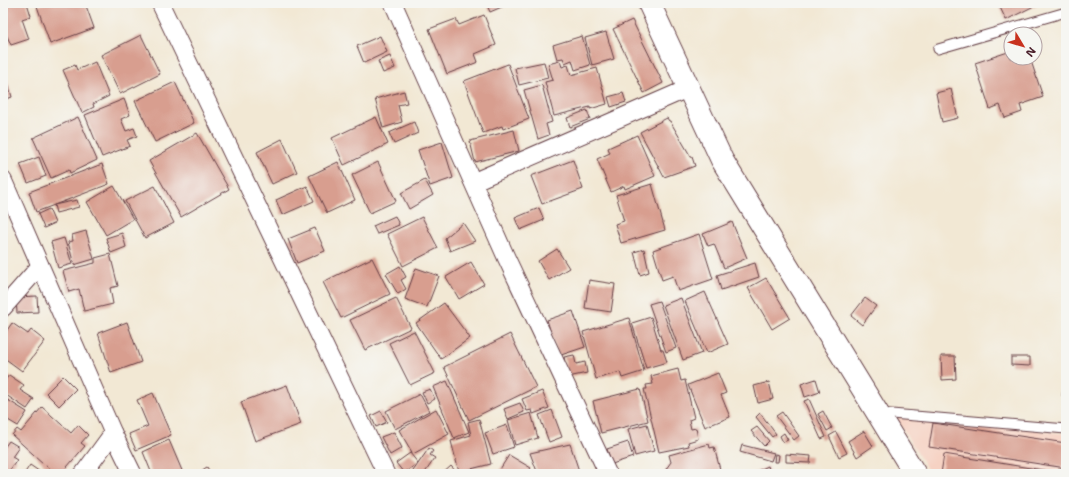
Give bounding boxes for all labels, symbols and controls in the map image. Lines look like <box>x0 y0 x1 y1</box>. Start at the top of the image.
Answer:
north arrow <box>1003 26 1043 66</box>
text: N <box>1022 44 1039 60</box>

